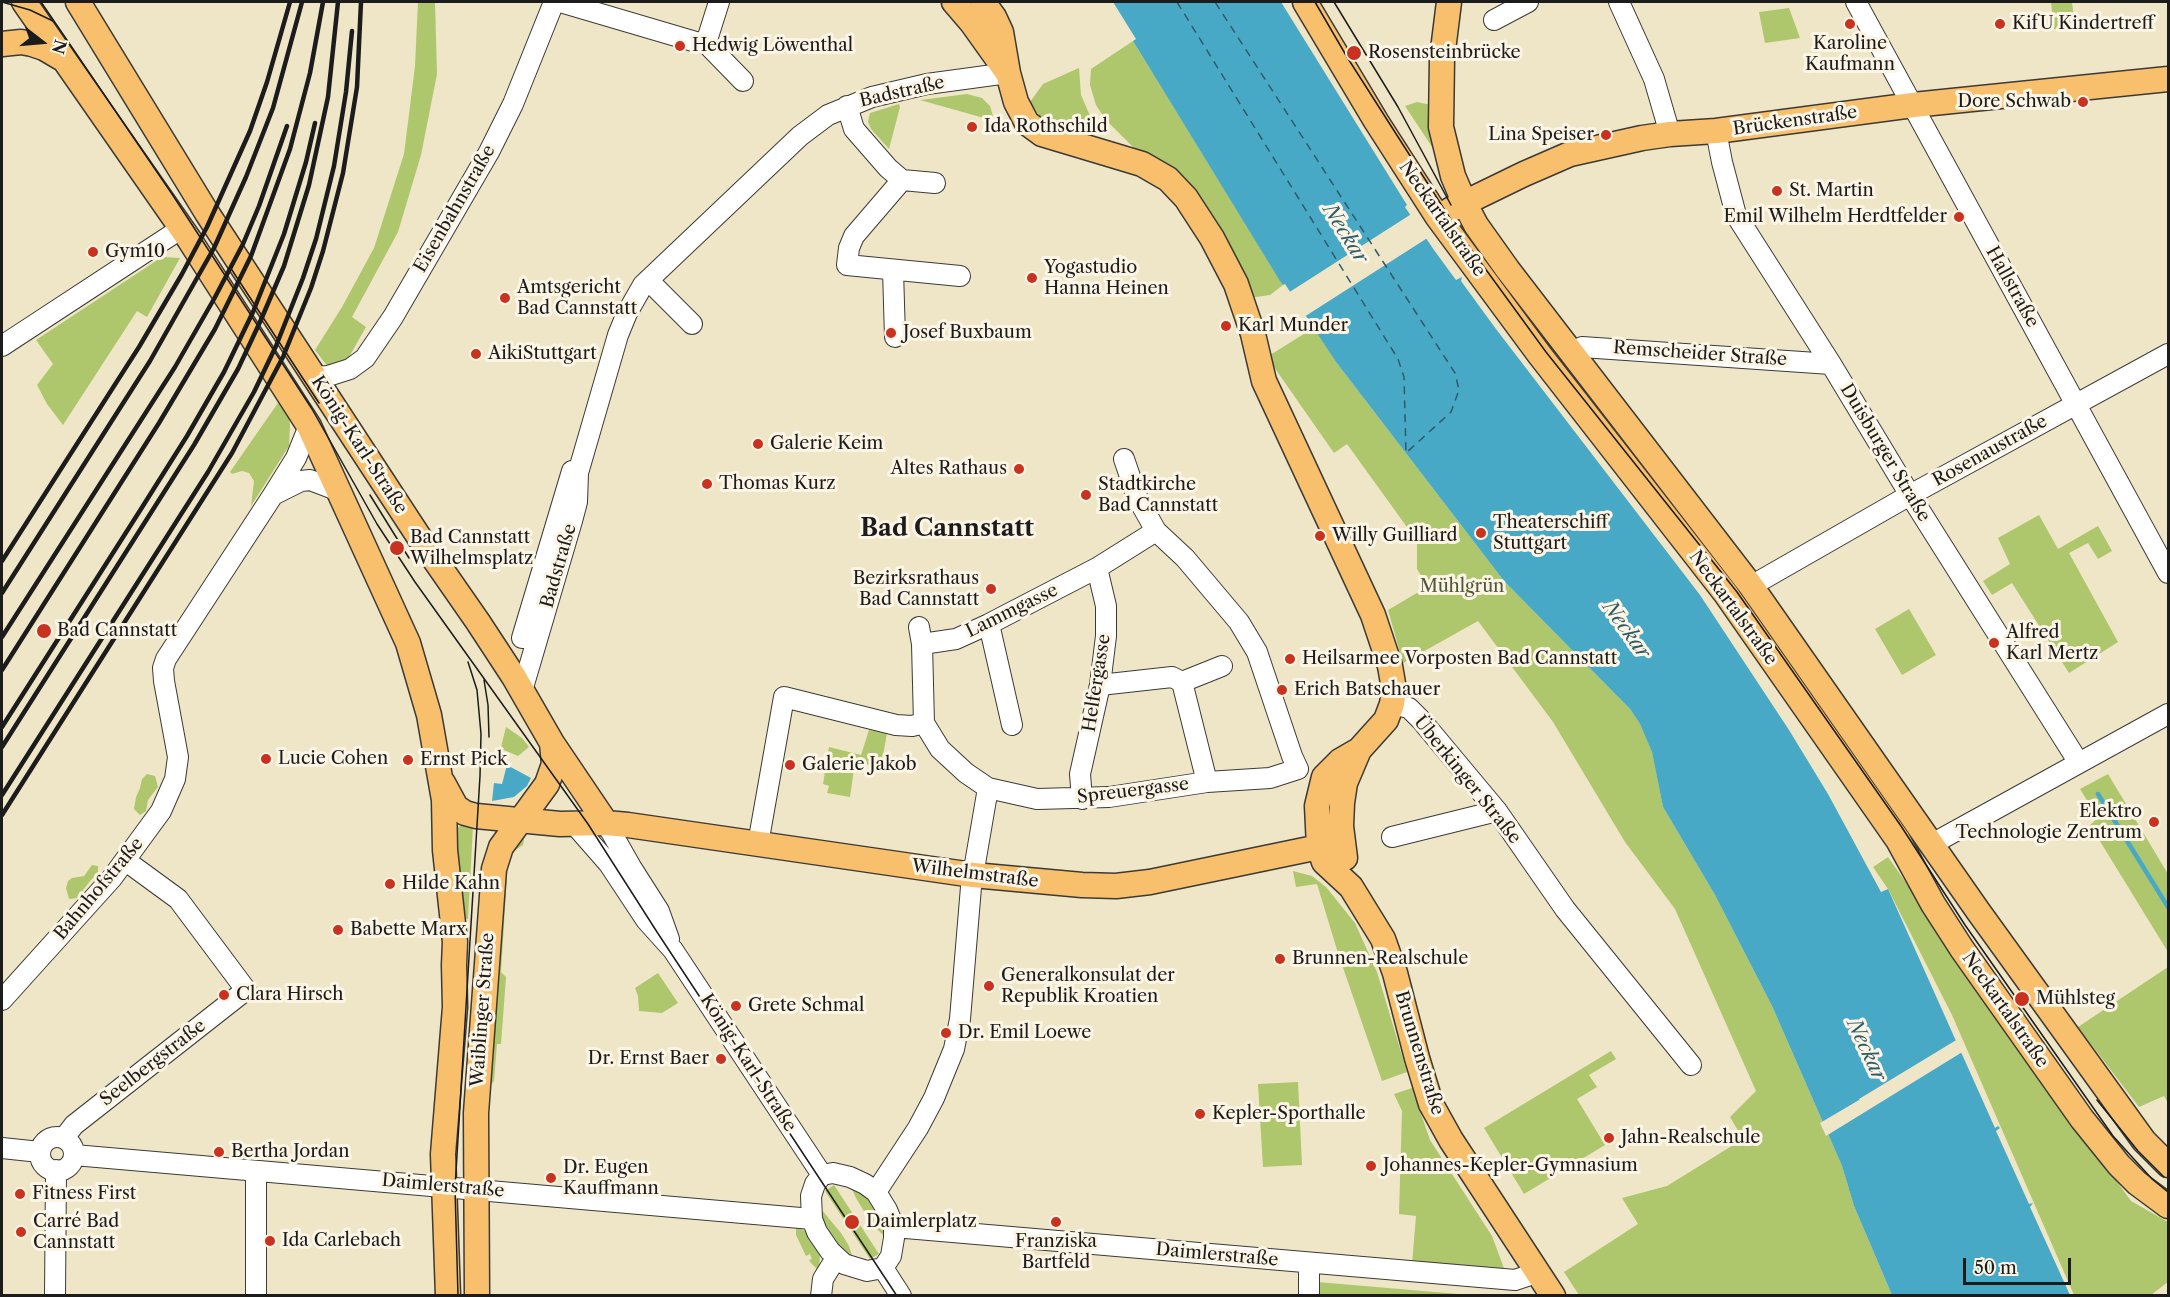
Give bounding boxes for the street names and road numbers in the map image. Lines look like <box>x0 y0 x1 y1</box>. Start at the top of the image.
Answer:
street label: Badstraße <box>857 72 947 112</box>
street label: Brückenstraße <box>1732 102 1858 140</box>
street label: Eisenbahnstraße <box>410 141 500 277</box>
street label: Neckartalstraße <box>1394 157 1490 281</box>
street label: Hallstraße <box>1981 243 2043 331</box>
street label: Remscheider Straße <box>1612 337 1788 371</box>
street label: König-Karl-Straße <box>306 372 412 518</box>
street label: Duisburger Straße <box>1835 380 1935 526</box>
street label: Rosenaustraße <box>1929 411 2051 491</box>
street label: Badstraße <box>537 521 581 611</box>
street label: Neckartalstraße <box>1684 547 1782 669</box>
street label: Lammgasse <box>963 579 1061 643</box>
street label: Helfergasse <box>1079 632 1115 734</box>
street label: Überkinger Straße <box>1409 712 1525 848</box>
street label: Spreuergasse <box>1076 773 1190 809</box>
street label: Bahnhofstraße <box>50 833 148 945</box>
street label: Wilhelmstraße <box>910 856 1040 892</box>
street label: Waiblinger Straße <box>467 932 499 1088</box>
street label: Neckartalstraße <box>1957 948 2053 1072</box>
street label: Brunnenstraße <box>1390 988 1448 1118</box>
street label: König-Karl-Straße <box>695 990 801 1136</box>
street label: Seelbergstraße <box>96 1015 210 1111</box>
street label: Daimlerstraße <box>381 1170 505 1202</box>
street label: Daimlerstraße <box>1155 1239 1279 1271</box>

